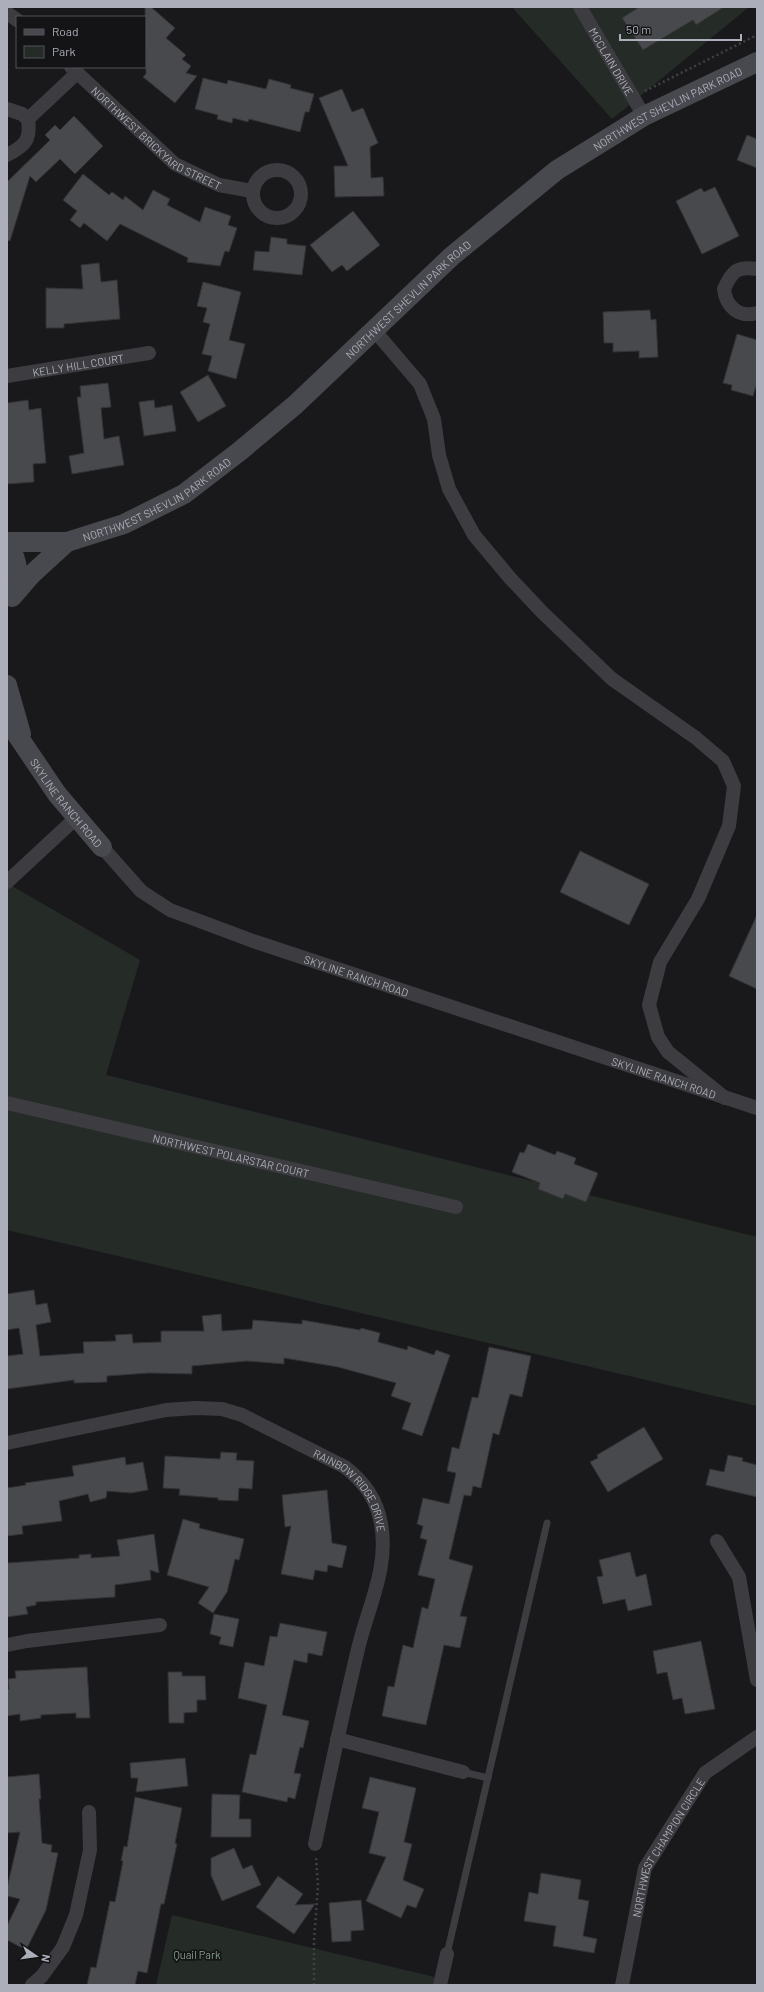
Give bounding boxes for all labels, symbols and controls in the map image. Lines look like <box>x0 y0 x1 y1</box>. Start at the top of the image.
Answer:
legend <box>16 16 146 68</box>
scale bar <box>620 16 741 42</box>
text: 50 m <box>626 22 651 36</box>
text: Road <box>52 24 79 38</box>
street label: MCCLAIN DRIVE <box>587 25 637 98</box>
text: Park <box>52 44 76 58</box>
street label: NORTHWEST SHEVLIN PARK ROAD <box>590 64 744 153</box>
street label: NORTHWEST BRICKYARD STREET <box>89 83 224 192</box>
street label: NORTHWEST SHEVLIN PARK ROAD <box>342 237 473 361</box>
street label: KELLY HILL COURT <box>31 351 125 378</box>
street label: NORTHWEST SHEVLIN PARK ROAD <box>81 454 233 543</box>
street label: SKYLINE RANCH ROAD <box>28 756 106 850</box>
street label: SKYLINE RANCH ROAD <box>303 952 410 999</box>
street label: SKYLINE RANCH ROAD <box>610 1054 718 1101</box>
street label: NORTHWEST POLARSTAR COURT <box>152 1131 310 1179</box>
street label: RAINBOW RIDGE DRIVE <box>312 1446 389 1533</box>
street label: NORTHWEST CHAMPION CIRCLE <box>629 1775 707 1918</box>
north arrow <box>16 1936 56 1976</box>
park label: Quail Park <box>173 1948 221 1961</box>
text: N <box>39 1953 53 1963</box>

